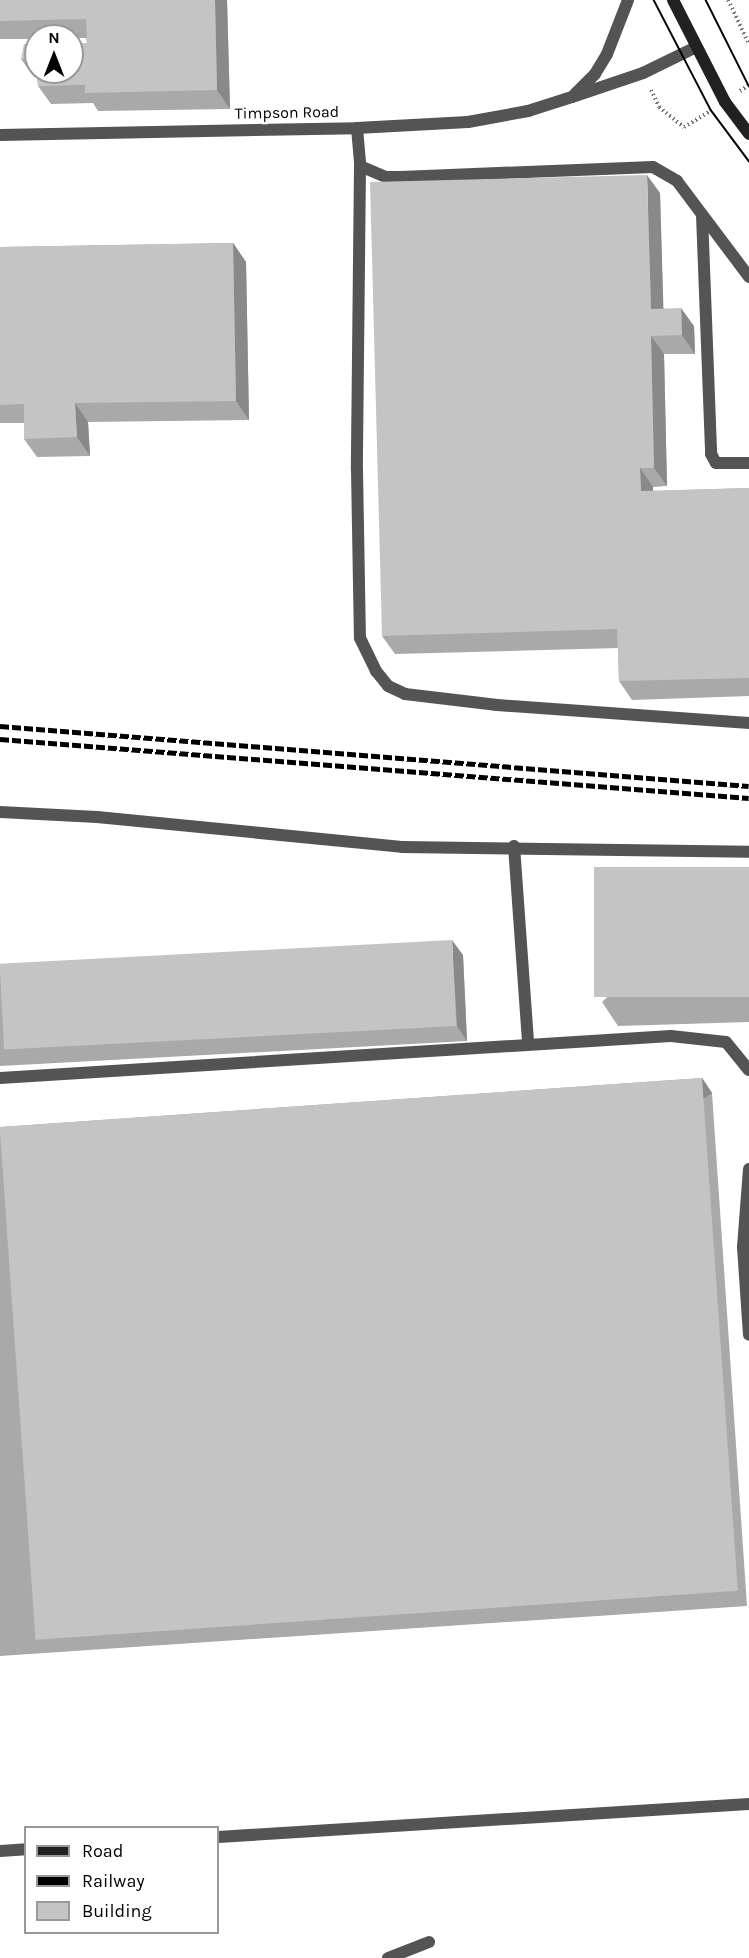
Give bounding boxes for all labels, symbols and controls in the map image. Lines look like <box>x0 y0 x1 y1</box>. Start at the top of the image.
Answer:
north arrow <box>24 24 84 84</box>
text: N <box>48 28 60 47</box>
street label: Timpson Road <box>235 102 339 124</box>
legend <box>24 1826 219 1934</box>
text: Road <box>82 1840 123 1862</box>
text: Railway <box>82 1870 145 1892</box>
text: Building <box>82 1900 152 1922</box>

